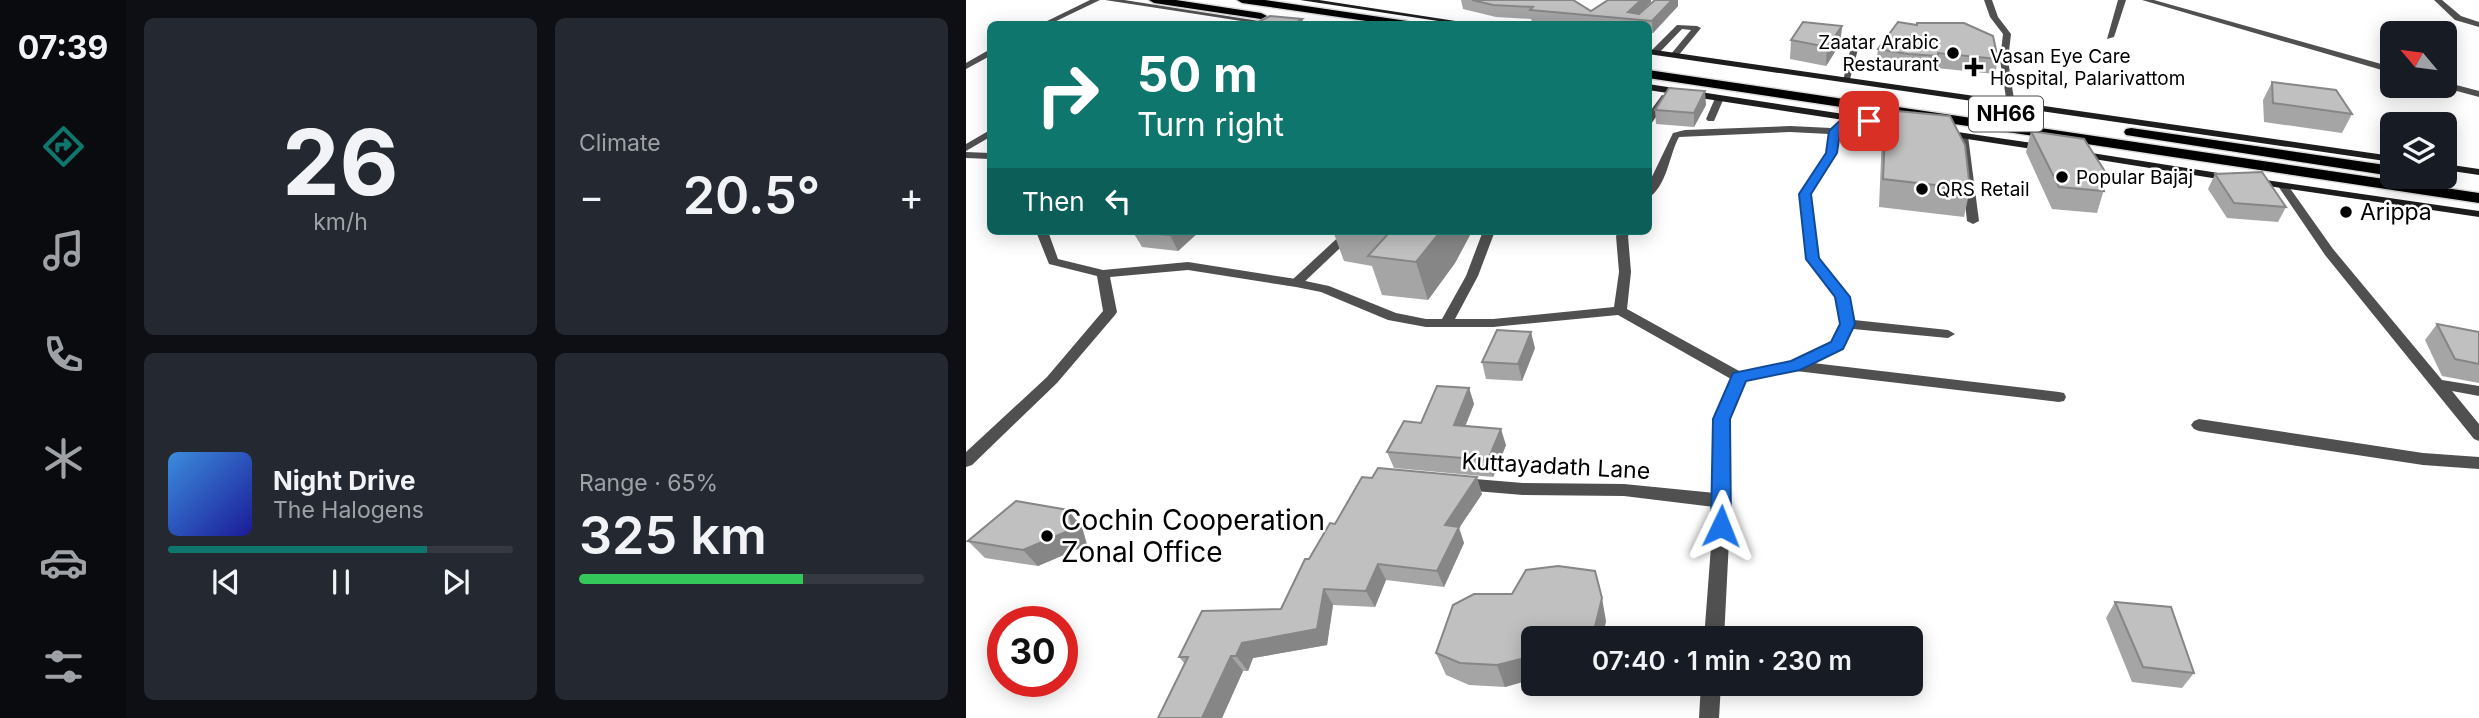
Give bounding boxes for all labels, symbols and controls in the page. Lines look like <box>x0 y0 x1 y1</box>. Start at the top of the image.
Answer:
north arrow <box>2380 21 2457 98</box>
map controls <box>2380 21 2457 189</box>
text: 07:39 <box>18 28 108 67</box>
place label: Zaatar Arabic Restaurant <box>1818 31 1939 76</box>
text: 50 m <box>1137 45 1258 104</box>
marker: Zaatar Arabic Restaurant <box>1945 45 1961 61</box>
place label: Vasan Eye Care Hospital, Palarivattom <box>1990 45 2185 90</box>
icon: right <box>1022 49 1113 140</box>
marker: Vasan Eye Care Hospital, Palarivattom <box>1964 57 1984 77</box>
pin <box>1839 91 1899 151</box>
road number: NH66 <box>1969 96 2043 132</box>
icon: arrive <box>1850 102 1888 140</box>
text: Turn right <box>1137 105 1284 144</box>
text: 26 <box>282 107 399 217</box>
button: layers <box>2380 112 2457 189</box>
icon: directions <box>39 122 88 171</box>
text: Climate <box>579 129 661 157</box>
text: 20.5° <box>683 164 820 227</box>
place label: Popular Bajaj <box>2076 166 2193 189</box>
marker: Popular Bajaj <box>2054 169 2070 185</box>
text: − <box>579 173 604 219</box>
text: + <box>899 173 924 219</box>
place label: QRS Retail <box>1936 178 2030 201</box>
marker: QRS Retail <box>1914 181 1930 197</box>
icon: left <box>1099 182 1137 220</box>
text: Then <box>1022 186 1085 217</box>
place label: Arippa <box>2360 198 2432 226</box>
marker: Arippa <box>2338 204 2354 220</box>
text: km/h <box>313 208 368 236</box>
icon: music <box>39 226 88 275</box>
icon: phone <box>39 330 88 379</box>
icon: climate <box>39 434 88 483</box>
street label: Kuttayadath Lane <box>1461 447 1651 485</box>
text: Night Drive <box>273 465 415 496</box>
text: Range · 65% <box>579 469 718 497</box>
position arrow <box>1684 489 1758 563</box>
text: The Halogens <box>273 496 424 524</box>
place label: Cochin Cooperation Zonal Office <box>1061 503 1325 569</box>
text: 325 km <box>579 504 767 567</box>
marker: Cochin Cooperation Zonal Office <box>1039 528 1055 544</box>
icon: car <box>39 538 88 587</box>
icon: previous <box>207 563 245 601</box>
icon: pause <box>322 563 360 601</box>
icon: next <box>437 563 475 601</box>
speed limit sign: 30 <box>987 606 1078 697</box>
icon: filters <box>39 642 88 691</box>
text: 07:40 · 1 min · 230 m <box>1592 645 1852 676</box>

